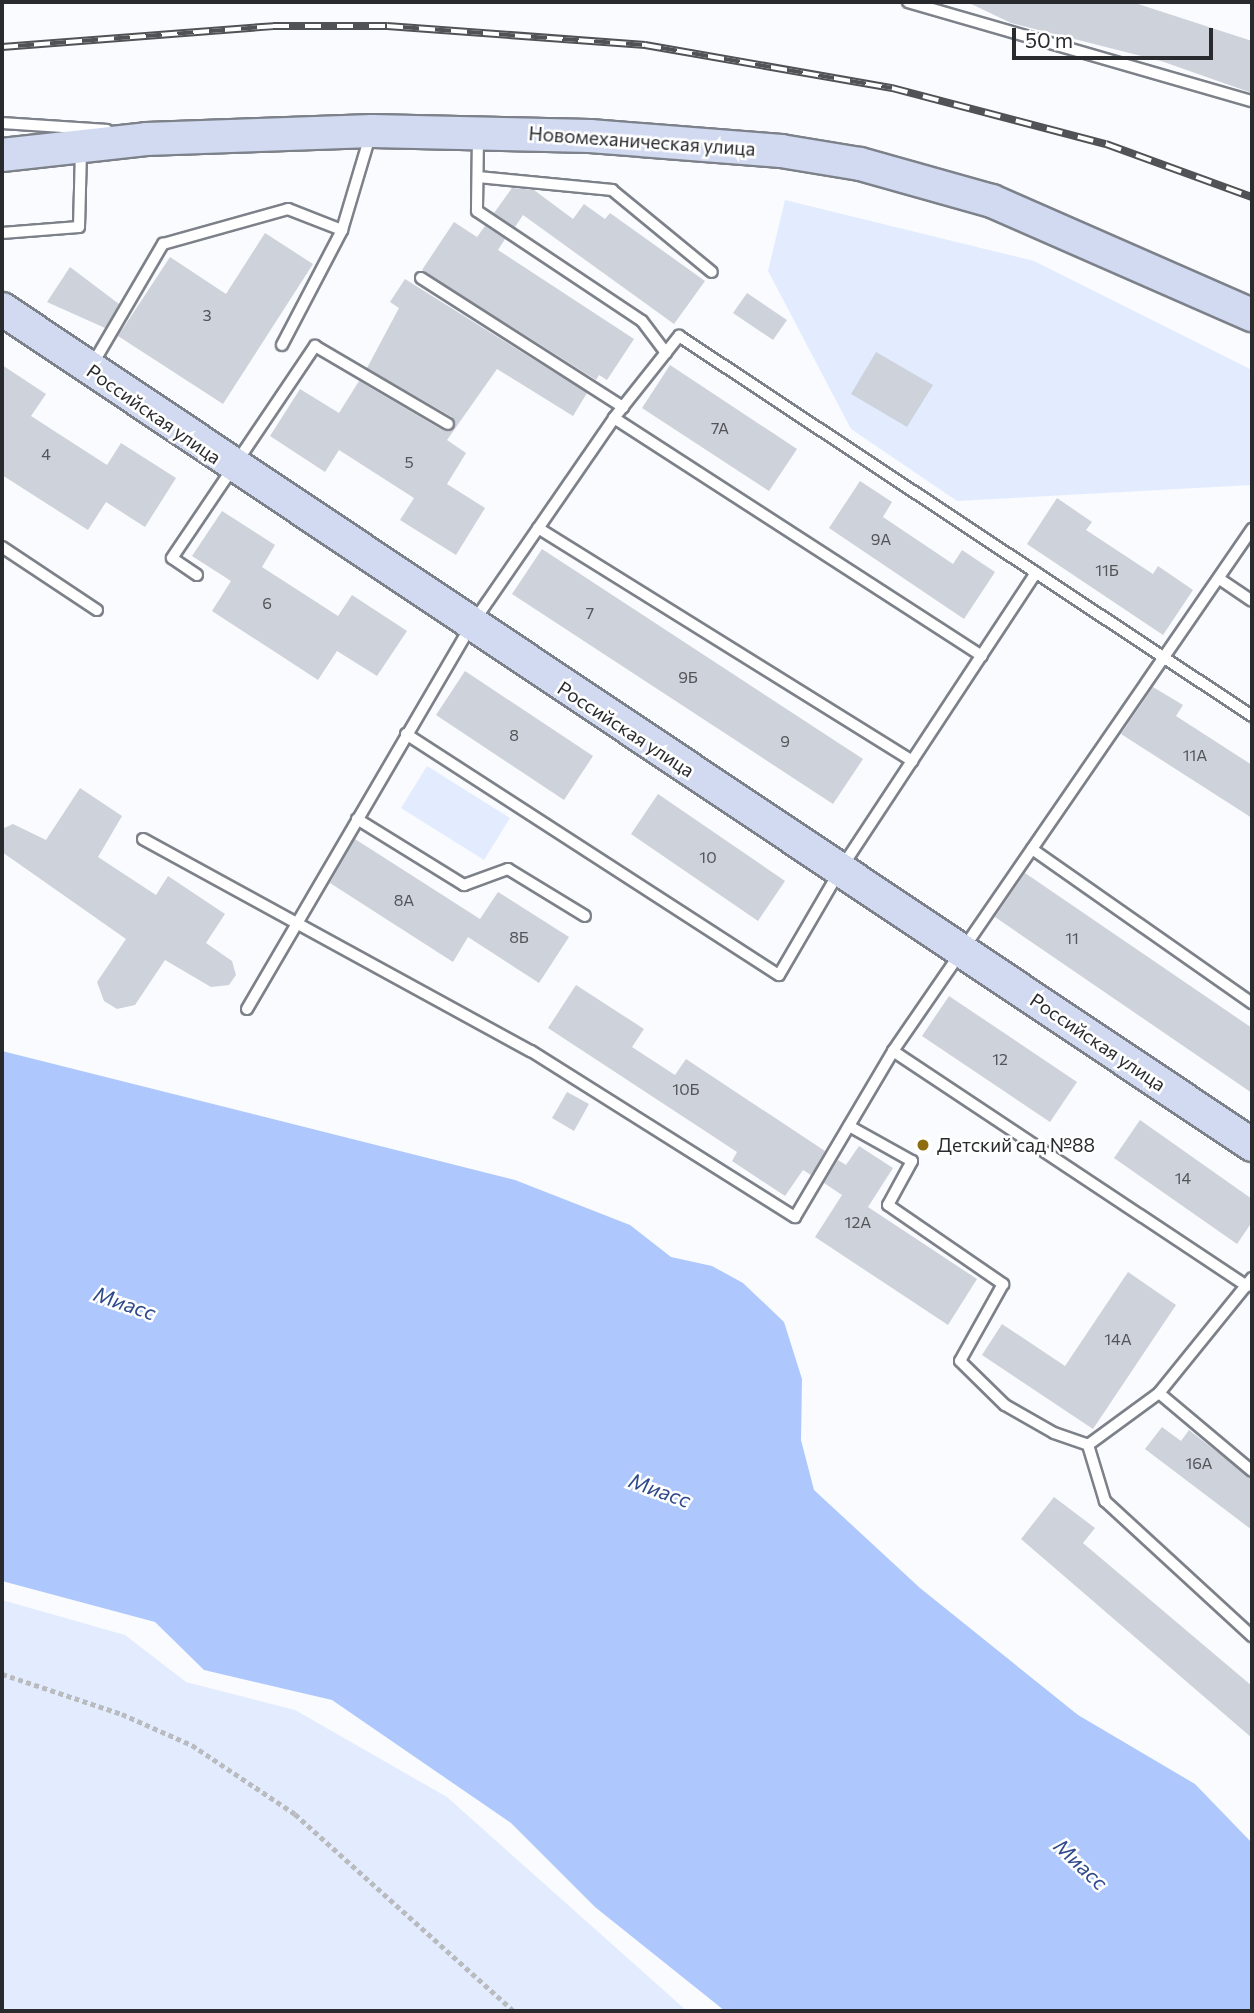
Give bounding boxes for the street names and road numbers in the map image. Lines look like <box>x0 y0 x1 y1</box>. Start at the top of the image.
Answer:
street label: Новомеханическая улица <box>528 122 756 160</box>
street label: Российская улица <box>83 359 225 469</box>
street label: Российская улица <box>553 676 699 782</box>
street label: Российская улица <box>1026 988 1170 1096</box>

